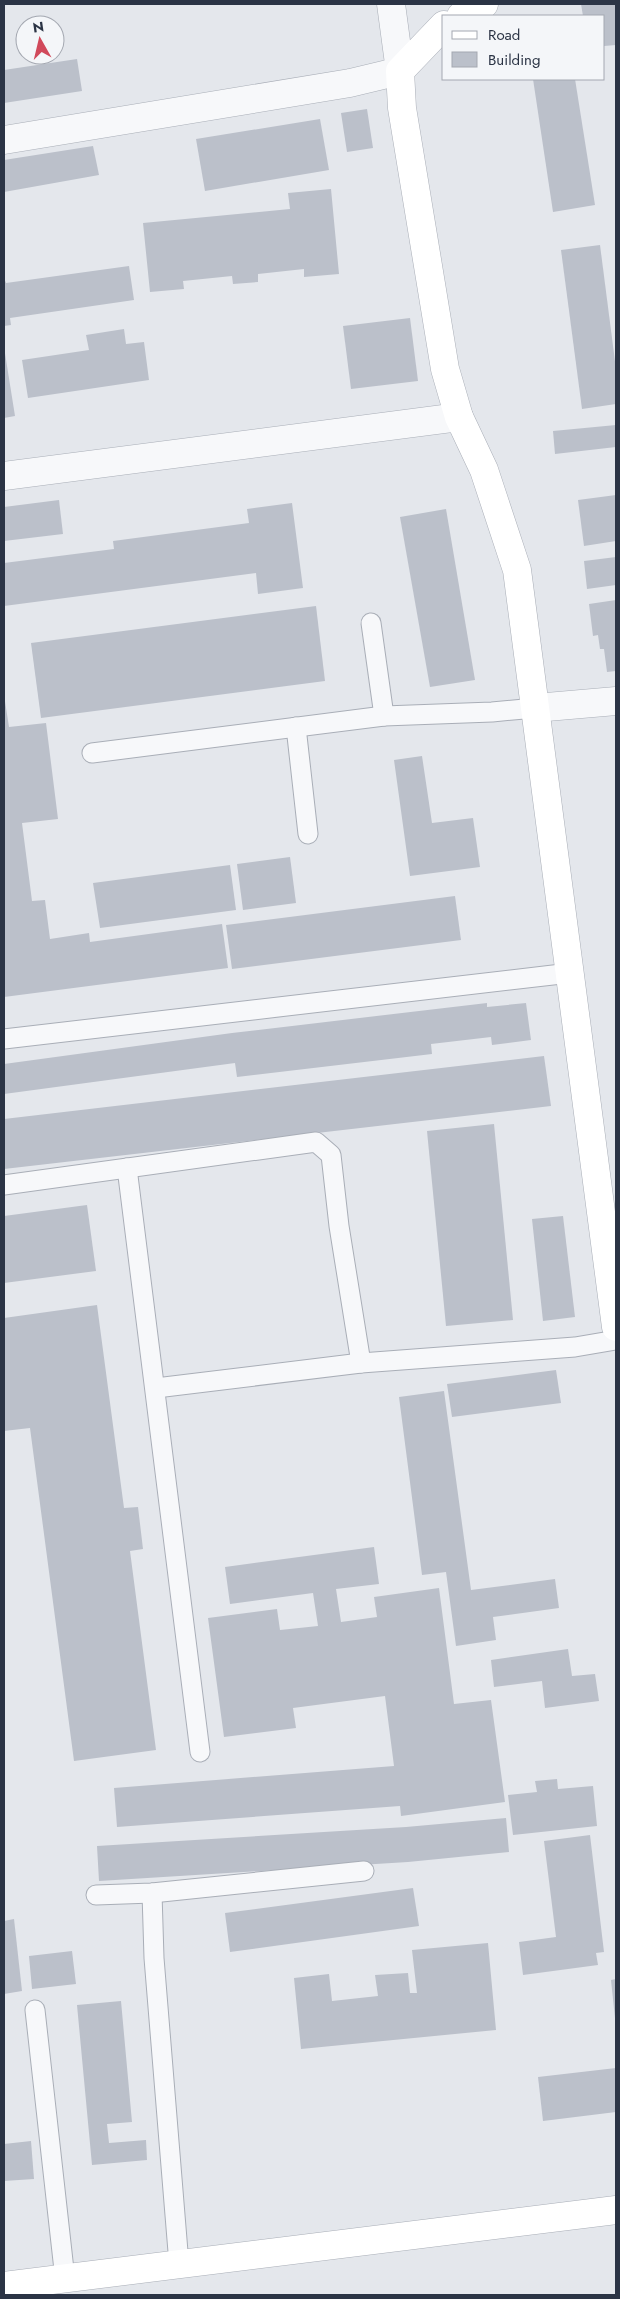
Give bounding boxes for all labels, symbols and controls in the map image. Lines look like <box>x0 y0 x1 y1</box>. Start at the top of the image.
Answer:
north arrow <box>15 15 65 65</box>
legend <box>442 15 605 80</box>
text: N <box>31 16 45 38</box>
text: Road <box>488 24 520 46</box>
text: Building <box>488 49 540 71</box>

